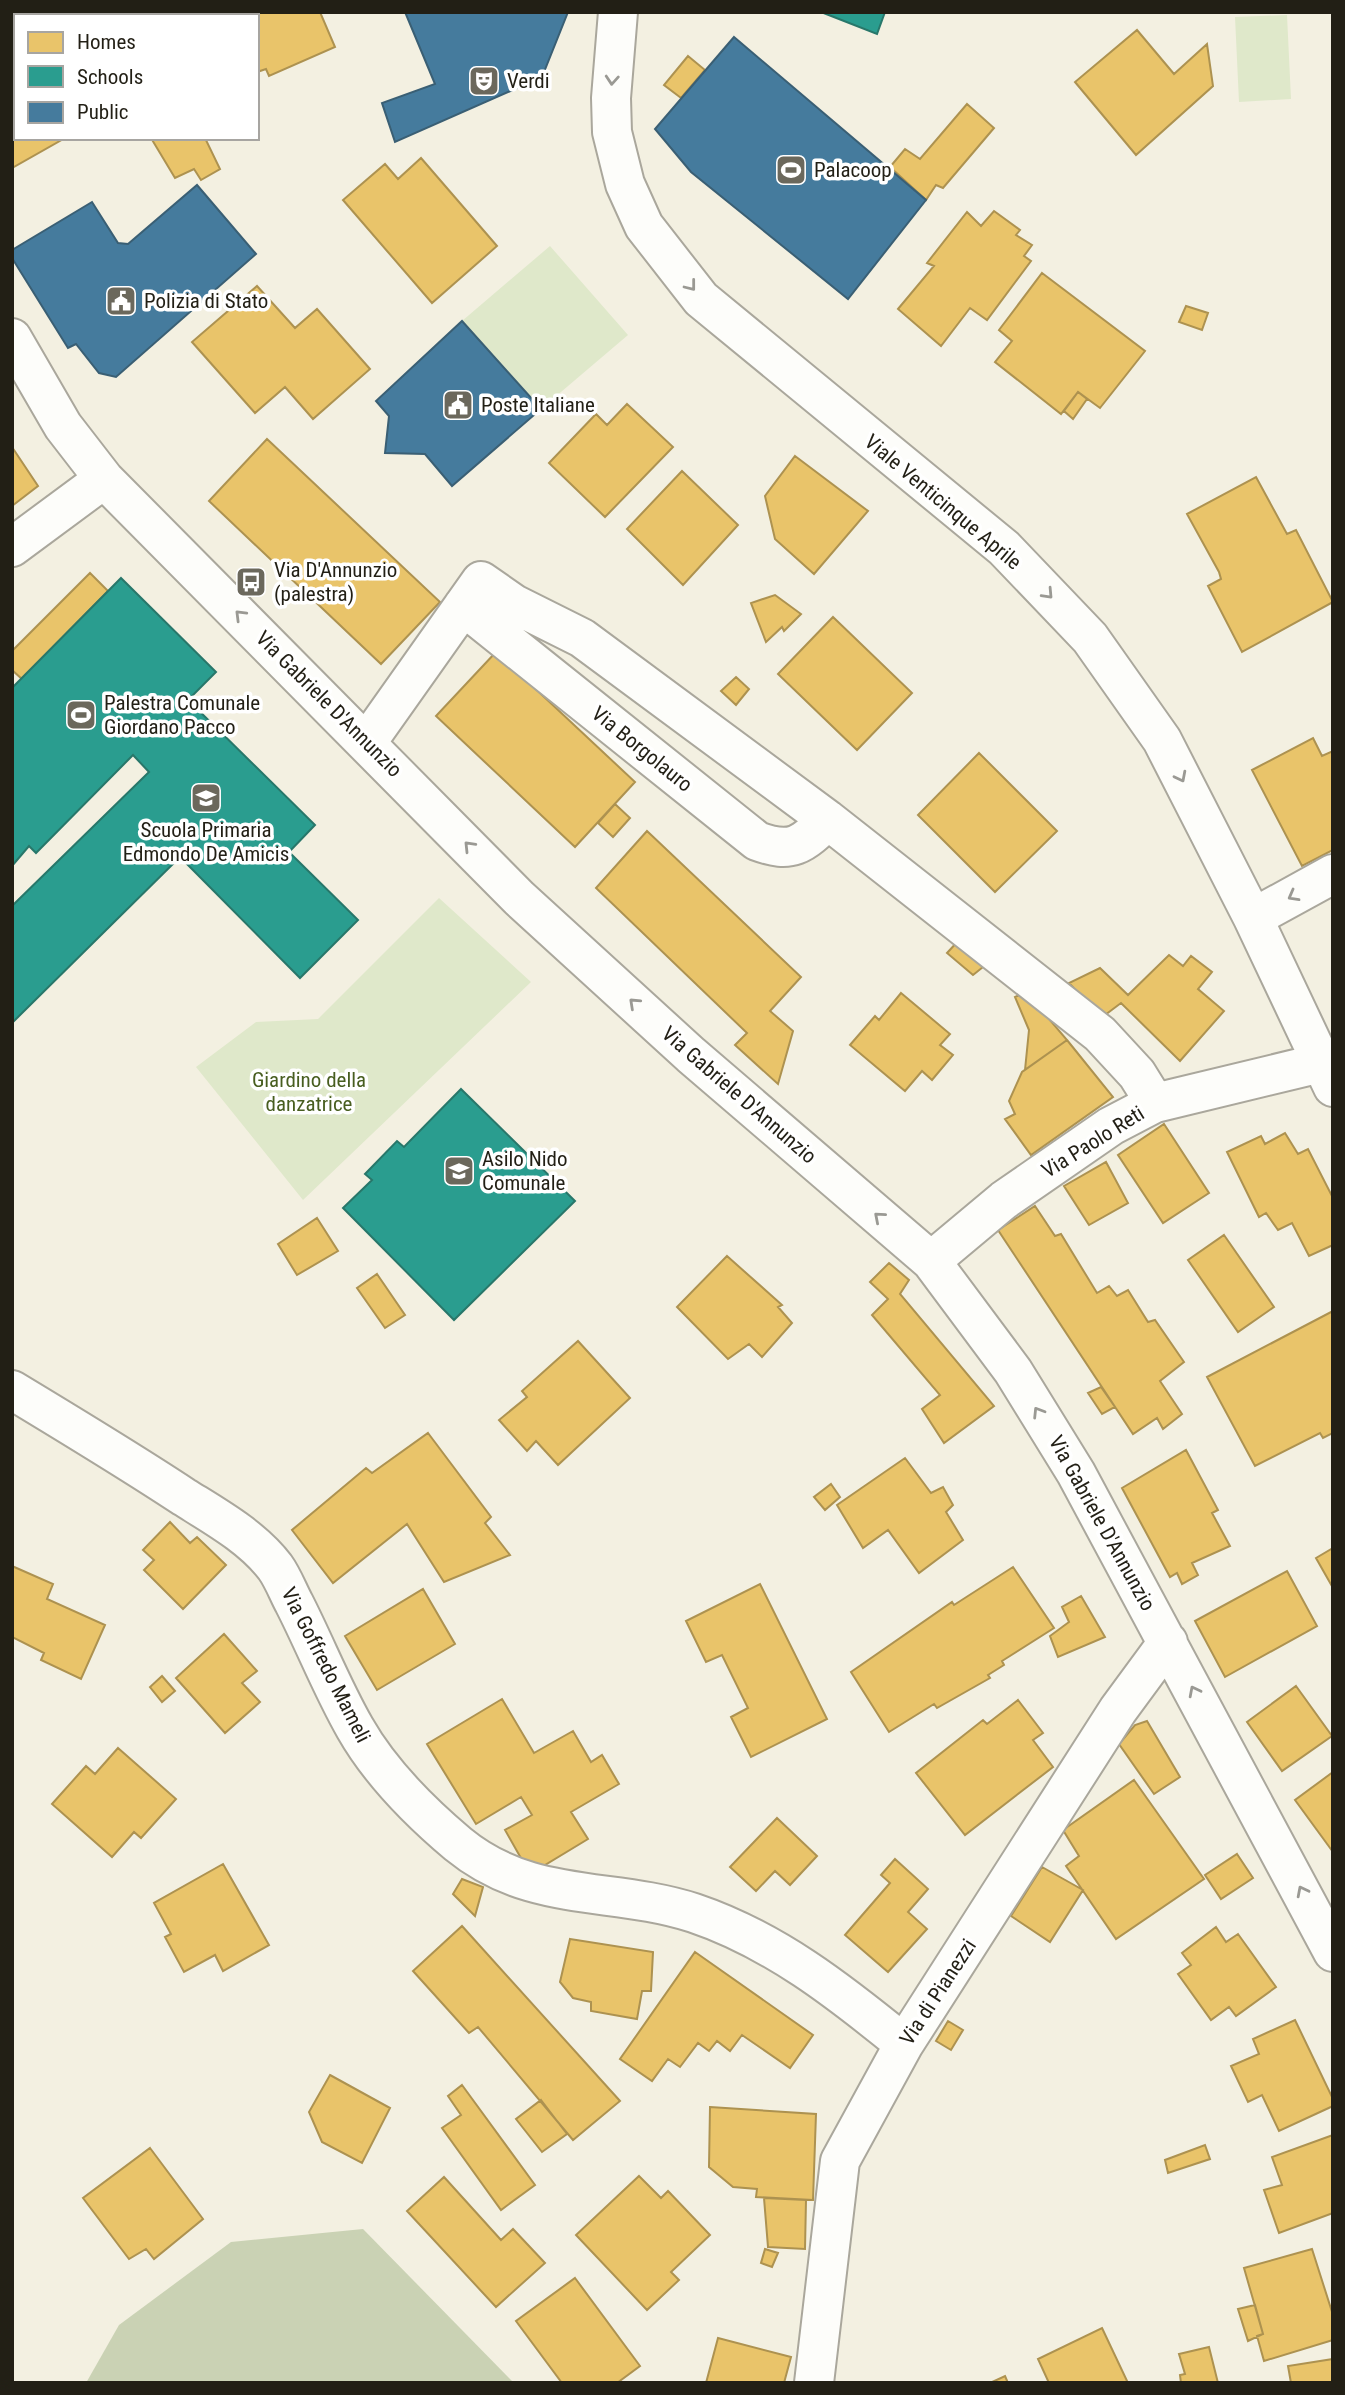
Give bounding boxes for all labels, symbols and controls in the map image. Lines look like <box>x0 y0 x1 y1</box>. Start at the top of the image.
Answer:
legend <box>14 14 259 140</box>
text: Homes <box>77 30 136 54</box>
theatre icon: Verdi <box>467 64 501 98</box>
text: Schools <box>77 65 143 89</box>
place label: Verdi <box>507 69 550 93</box>
one-way arrow <box>605 75 620 86</box>
text: Public <box>77 100 129 124</box>
sports icon: Palacoop <box>774 153 808 187</box>
place label: Palacoop <box>814 158 892 182</box>
one-way arrow <box>682 278 695 290</box>
public building icon: Polizia di Stato <box>104 284 138 318</box>
place label: Polizia di Stato <box>144 289 268 313</box>
public building icon: Poste Italiane <box>441 388 475 422</box>
place label: Poste Italiane <box>481 393 595 417</box>
street label: Viale Venticinque Aprile <box>860 430 1026 575</box>
place label: Via D'Annunzio (palestra) <box>274 558 397 606</box>
bus stop icon: Via D'Annunzio (palestra) <box>234 565 268 599</box>
one-way arrow <box>1040 586 1052 599</box>
one-way arrow <box>235 610 248 623</box>
street label: Via Gabriele D'Annunzio <box>251 626 407 782</box>
place label: Palestra Comunale Giordano Pacco <box>104 691 260 739</box>
sports icon: Palestra Comunale Giordano Pacco <box>64 698 98 732</box>
street label: Via Borgolauro <box>587 701 697 797</box>
one-way arrow <box>1172 770 1186 782</box>
school or university icon: Scuola Primaria Edmondo De Amicis <box>189 781 223 815</box>
place label: Scuola Primaria Edmondo De Amicis <box>123 818 289 866</box>
one-way arrow <box>464 842 477 855</box>
one-way arrow <box>1287 888 1300 901</box>
one-way arrow <box>629 999 642 1011</box>
street label: Via Gabriele D'Annunzio <box>657 1021 821 1169</box>
park label: Giardino della danzatrice <box>252 1068 366 1116</box>
street label: Via Paolo Reti <box>1038 1101 1148 1183</box>
place label: Asilo Nido Comunale <box>482 1147 567 1195</box>
school or university icon: Asilo Nido Comunale <box>442 1154 476 1188</box>
one-way arrow <box>875 1213 888 1225</box>
one-way arrow <box>1034 1406 1047 1419</box>
street label: Via Gabriele D'Annunzio <box>1044 1431 1160 1615</box>
street label: Via Goffredo Mameli <box>277 1583 375 1747</box>
one-way arrow <box>1188 1686 1202 1698</box>
one-way arrow <box>1296 1886 1310 1899</box>
street label: Via di Pianezzi <box>895 1935 981 2049</box>

